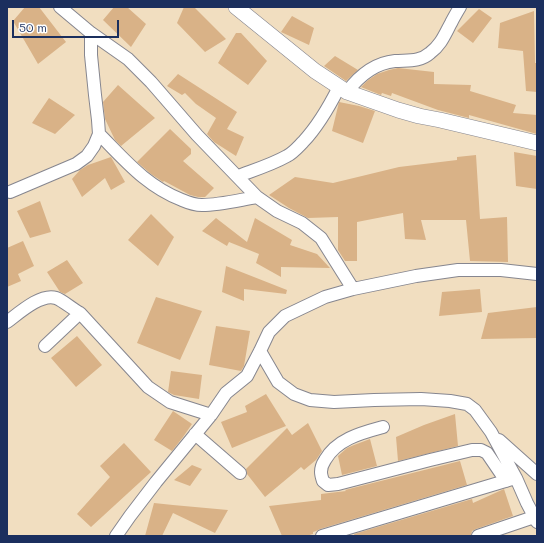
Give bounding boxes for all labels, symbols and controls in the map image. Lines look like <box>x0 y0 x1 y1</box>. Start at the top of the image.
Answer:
scale bar <box>14 12 121 38</box>
text: 50 m <box>19 19 47 35</box>

